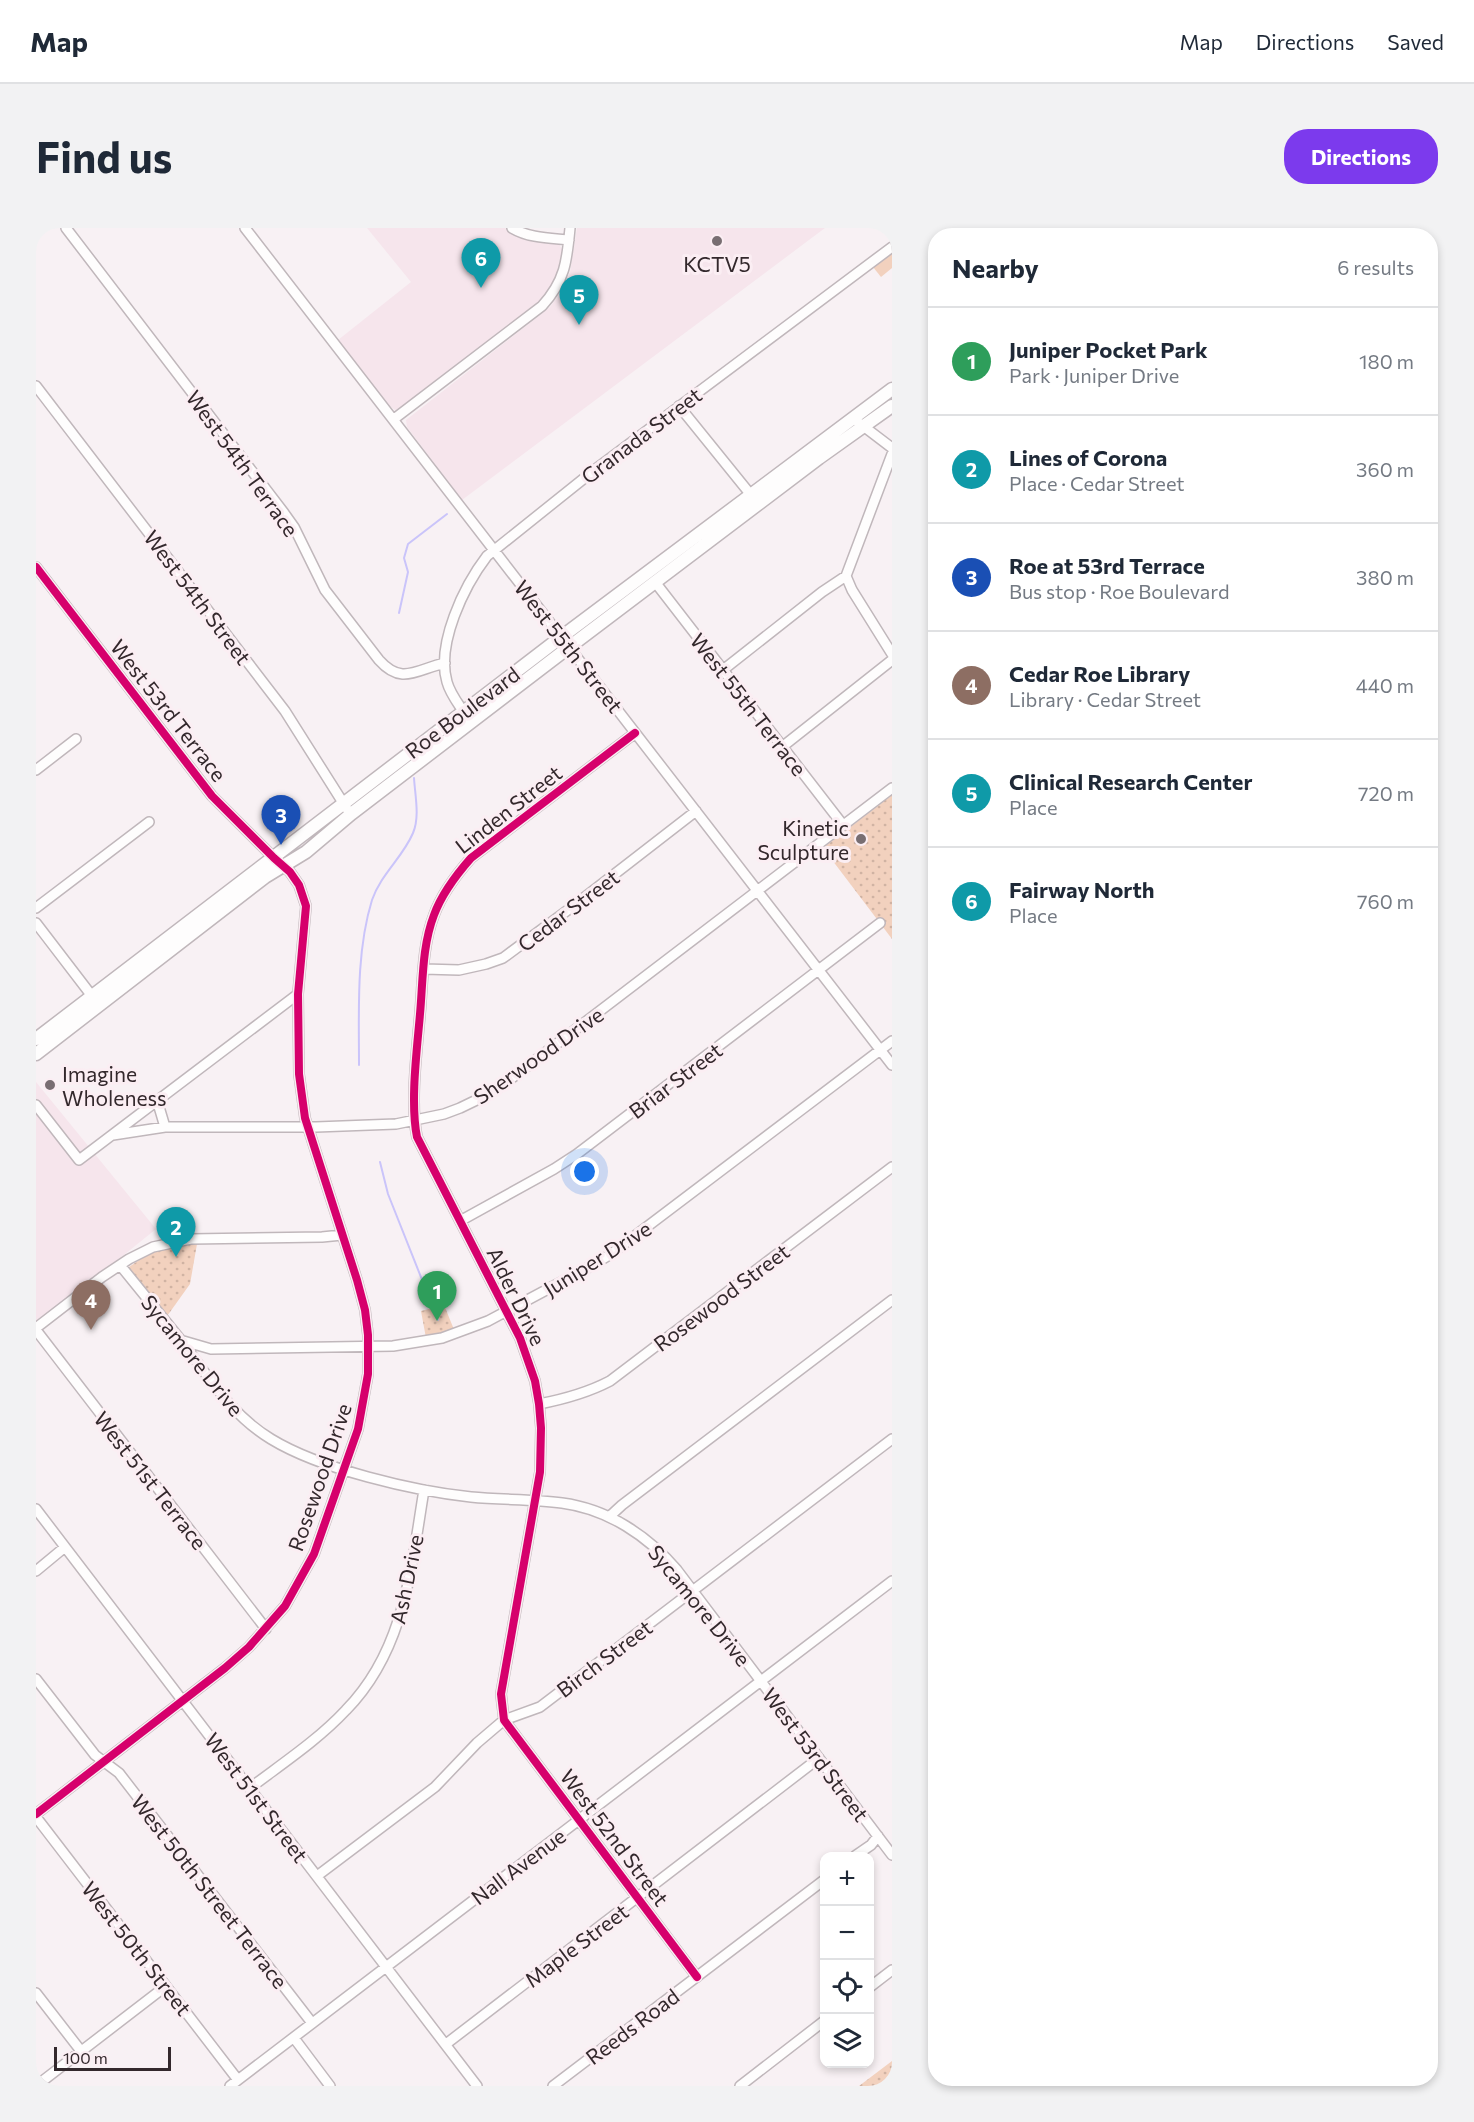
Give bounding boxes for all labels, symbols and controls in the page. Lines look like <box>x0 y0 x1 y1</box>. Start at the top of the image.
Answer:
text: Map <box>30 24 88 58</box>
text: Map <box>1180 29 1223 54</box>
text: Directions <box>1256 29 1354 54</box>
text: Saved <box>1387 29 1444 54</box>
button: Directions <box>1284 129 1438 184</box>
text: Find us <box>36 130 172 182</box>
marker: KCTV5 <box>710 234 724 248</box>
pin: 6 <box>462 238 500 288</box>
place label: KCTV5 <box>683 251 751 276</box>
text: Nearby <box>952 252 1039 283</box>
text: 6 results <box>1337 255 1414 279</box>
pin: 5 <box>560 276 598 325</box>
text: Juniper Pocket Park <box>1009 336 1208 363</box>
text: 1 <box>967 349 976 373</box>
text: 180 m <box>1359 349 1414 373</box>
text: Park · Juniper Drive <box>1009 363 1179 387</box>
street label: Granada Street <box>576 382 706 488</box>
street label: West 54th Terrace <box>182 385 304 541</box>
text: Lines of Corona <box>1009 444 1167 471</box>
text: 2 <box>966 457 977 481</box>
text: 360 m <box>1356 457 1414 481</box>
text: Place · Cedar Street <box>1009 471 1185 495</box>
street label: West 54th Street <box>139 525 257 669</box>
text: Roe at 53rd Terrace <box>1009 552 1205 579</box>
text: 3 <box>966 565 977 589</box>
text: 380 m <box>1356 565 1414 589</box>
street label: West 55th Street <box>509 575 629 717</box>
text: Bus stop · Roe Boulevard <box>1009 579 1229 603</box>
street label: West 55th Terrace <box>686 628 812 780</box>
street label: West 53rd Terrace <box>106 634 232 786</box>
text: Cedar Roe Library <box>1009 660 1190 687</box>
street label: Roe Boulevard <box>400 661 524 763</box>
text: 4 <box>965 673 978 697</box>
text: 440 m <box>1356 673 1414 697</box>
text: Library · Cedar Street <box>1009 687 1201 711</box>
street label: Linden Street <box>450 760 566 858</box>
text: Clinical Research Center <box>1009 768 1252 795</box>
text: 5 <box>966 781 977 805</box>
text: 720 m <box>1358 781 1414 805</box>
text: Place <box>1009 795 1058 819</box>
pin: 3 <box>262 796 300 845</box>
place label: Kinetic Sculpture <box>758 815 849 864</box>
marker: Kinetic Sculpture <box>854 832 868 846</box>
street label: Cedar Street <box>512 864 624 956</box>
text: Fairway North <box>1009 876 1154 903</box>
text: 6 <box>965 889 978 913</box>
text: 760 m <box>1357 889 1414 913</box>
text: Place <box>1009 903 1058 927</box>
street label: Sherwood Drive <box>468 1001 608 1109</box>
street label: Briar Street <box>624 1037 726 1123</box>
place label: Imagine Wholeness <box>62 1061 167 1110</box>
marker: Imagine Wholeness <box>43 1078 57 1092</box>
your location <box>570 1157 599 1186</box>
pin: 2 <box>156 1208 196 1257</box>
street label: Juniper Drive <box>539 1215 655 1301</box>
street label: Rosewood Street <box>648 1238 794 1356</box>
street label: Alder Drive <box>482 1243 552 1349</box>
pin: 1 <box>418 1272 456 1321</box>
pin: 4 <box>72 1280 110 1330</box>
street label: Sycamore Drive <box>137 1289 249 1421</box>
street label: Rosewood Drive <box>282 1400 356 1554</box>
street label: West 51st Terrace <box>89 1406 213 1554</box>
street label: Ash Drive <box>384 1532 428 1626</box>
street label: Sycamore Drive <box>644 1539 756 1671</box>
street label: Birch Street <box>551 1614 657 1702</box>
street label: West 53rd Street <box>758 1682 874 1826</box>
street label: West 51st Street <box>200 1727 314 1867</box>
street label: West 52nd Street <box>556 1764 674 1910</box>
street label: West 50th Street Terrace <box>127 1789 293 1993</box>
street label: Nall Avenue <box>466 1822 570 1910</box>
map controls <box>820 1852 874 2068</box>
button: + <box>820 1852 874 1906</box>
street label: West 50th Street <box>77 1876 197 2020</box>
street label: Maple Street <box>519 1898 633 1992</box>
button: − <box>820 1906 874 1960</box>
button: locate <box>820 1960 874 2014</box>
street label: Reeds Road <box>580 1983 684 2069</box>
button: layers <box>820 2014 874 2068</box>
scale bar <box>54 2044 171 2072</box>
text: 100 m <box>63 2048 108 2067</box>

